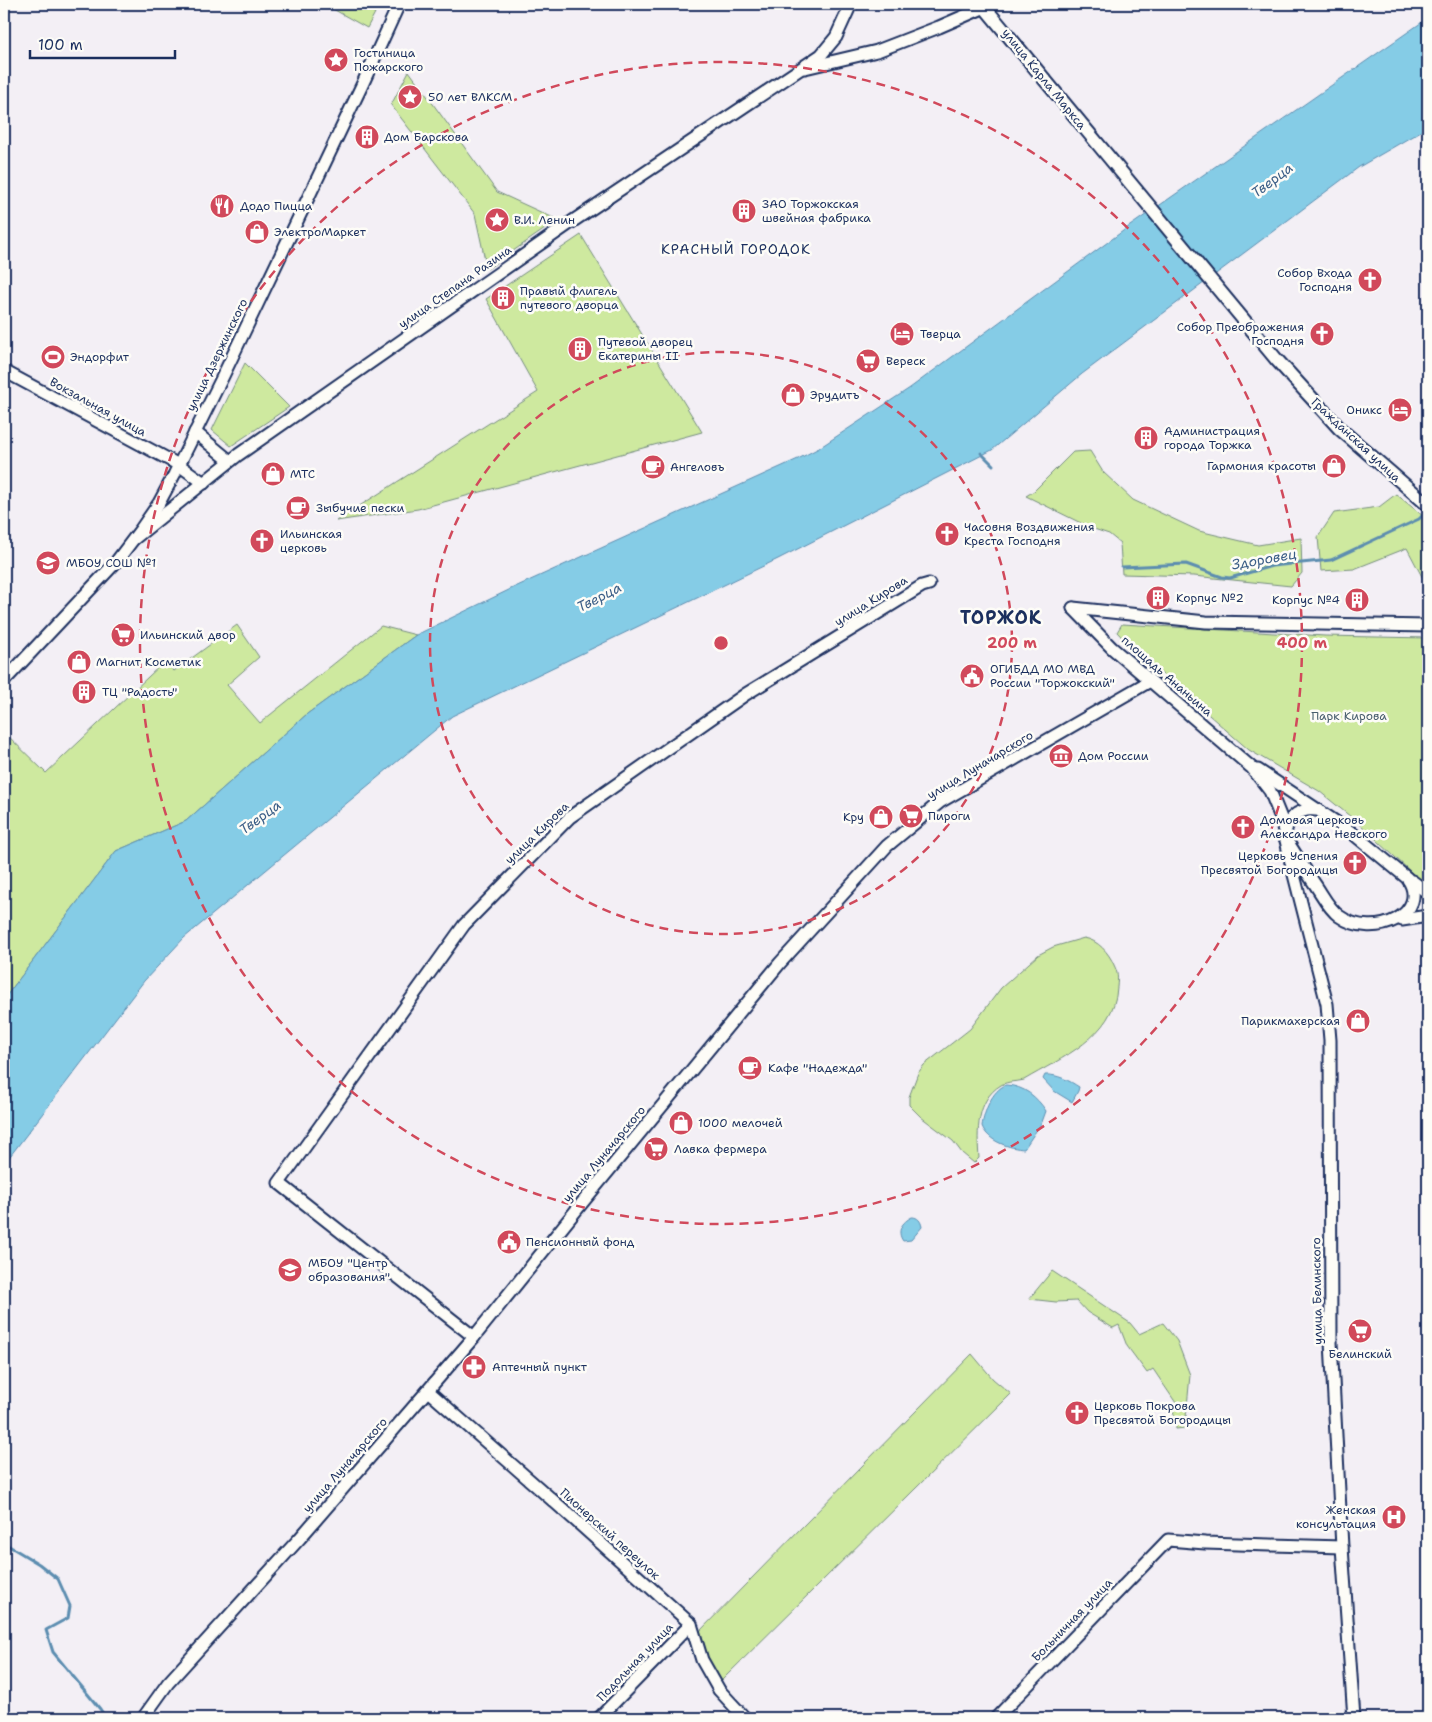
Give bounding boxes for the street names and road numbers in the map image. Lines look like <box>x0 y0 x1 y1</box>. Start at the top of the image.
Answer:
street label: улица Карла Маркса <box>998 25 1090 133</box>
street label: улица Степана Разина <box>395 242 515 332</box>
street label: улица Дзержинского <box>183 296 251 414</box>
street label: Вокзальная улица <box>47 374 150 440</box>
street label: Гражданская улица <box>1308 394 1405 486</box>
street label: улица Кирова <box>831 572 911 630</box>
street label: площадь Ананьина <box>1118 632 1216 720</box>
street label: улица Луначарского <box>924 727 1036 803</box>
street label: улица Кирова <box>501 798 573 868</box>
street label: улица Луначарского <box>559 1103 649 1205</box>
street label: улица Белинского <box>1308 1237 1326 1345</box>
street label: улица Луначарского <box>299 1414 391 1516</box>
street label: Пионерский переулок <box>557 1485 664 1584</box>
street label: Больничная улица <box>1028 1575 1116 1665</box>
street label: Подольная улица <box>593 1619 677 1705</box>

